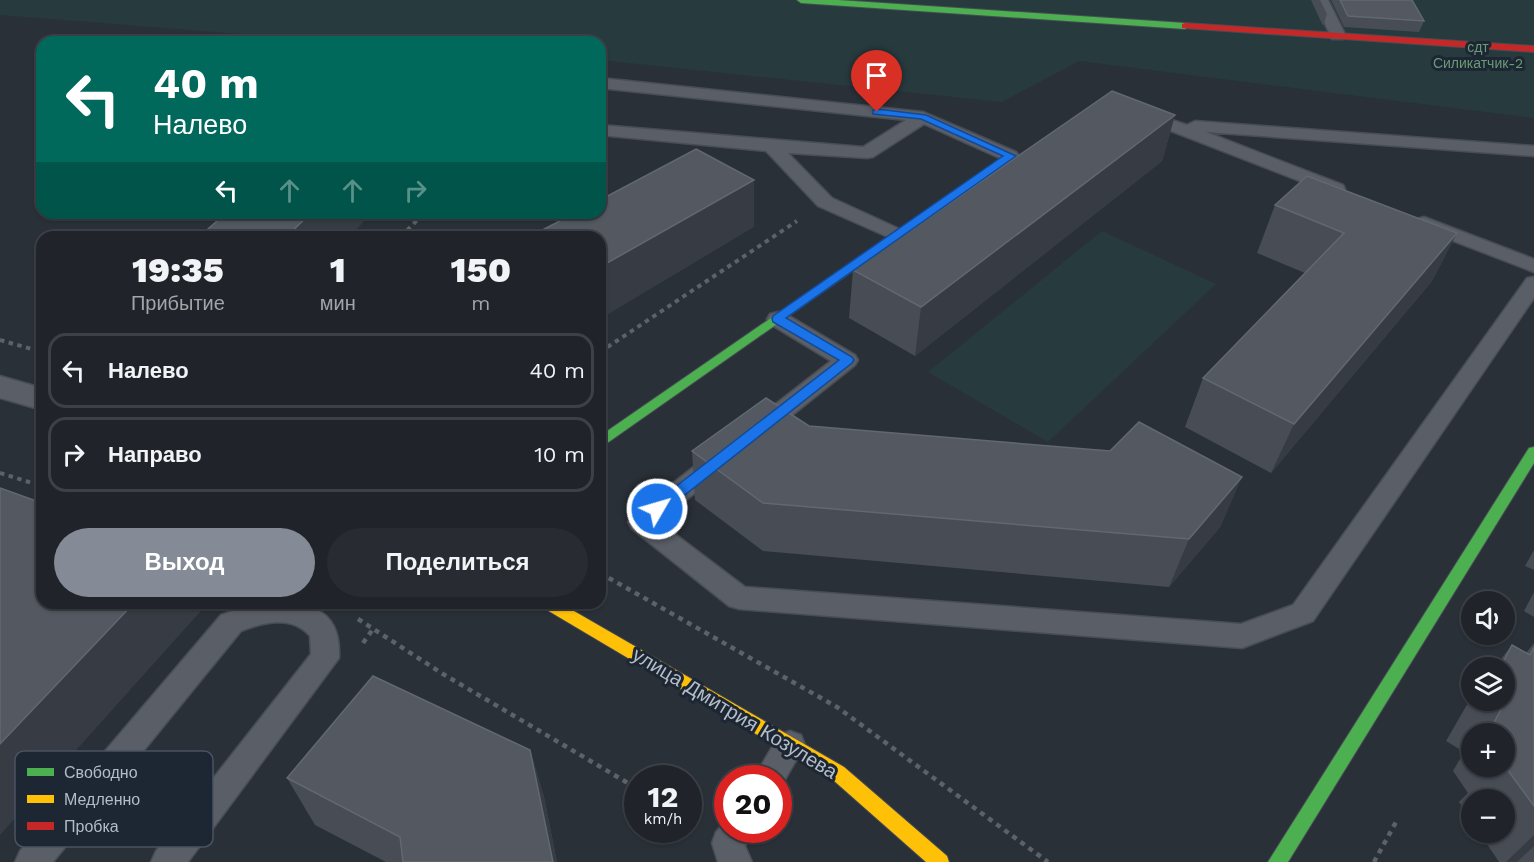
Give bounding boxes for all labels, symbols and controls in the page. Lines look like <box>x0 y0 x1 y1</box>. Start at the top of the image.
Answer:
park label: сдт Силикатчик-2 <box>1433 39 1523 71</box>
pin <box>851 50 902 112</box>
text: 40 m <box>153 59 259 108</box>
icon: arrive <box>860 59 893 92</box>
icon: left <box>54 60 132 138</box>
text: Налево <box>153 109 247 141</box>
icon: left <box>210 174 243 207</box>
icon: ahead <box>273 174 306 207</box>
icon: ahead <box>336 174 369 207</box>
icon: right <box>399 174 432 207</box>
text: 19:35 <box>132 249 224 291</box>
text: 1 <box>330 249 346 291</box>
text: 150 <box>451 249 511 291</box>
text: Прибытие <box>131 291 225 315</box>
text: мин <box>320 291 356 315</box>
text: m <box>471 291 490 315</box>
icon: left <box>57 354 90 387</box>
text: Налево <box>108 358 189 383</box>
text: 40 m <box>529 358 585 383</box>
icon: right <box>57 438 90 471</box>
text: Направо <box>108 442 202 467</box>
text: 10 m <box>534 442 585 467</box>
position arrow <box>625 477 689 541</box>
button: Выход <box>54 528 315 597</box>
button: Поделиться <box>327 528 588 597</box>
map controls <box>1461 591 1515 843</box>
button: sound <box>1461 591 1515 645</box>
street label: улица Дмитрия Козулева <box>628 642 843 784</box>
button: layers <box>1461 657 1515 711</box>
button: + <box>1461 723 1515 777</box>
legend <box>15 751 213 847</box>
text: Свободно <box>64 763 138 782</box>
speed limit sign: 20 <box>714 765 792 843</box>
text: 12 <box>648 779 678 814</box>
button: − <box>1461 789 1515 843</box>
text: Медленно <box>64 790 140 809</box>
text: km/h <box>644 810 682 828</box>
text: Пробка <box>64 817 119 836</box>

